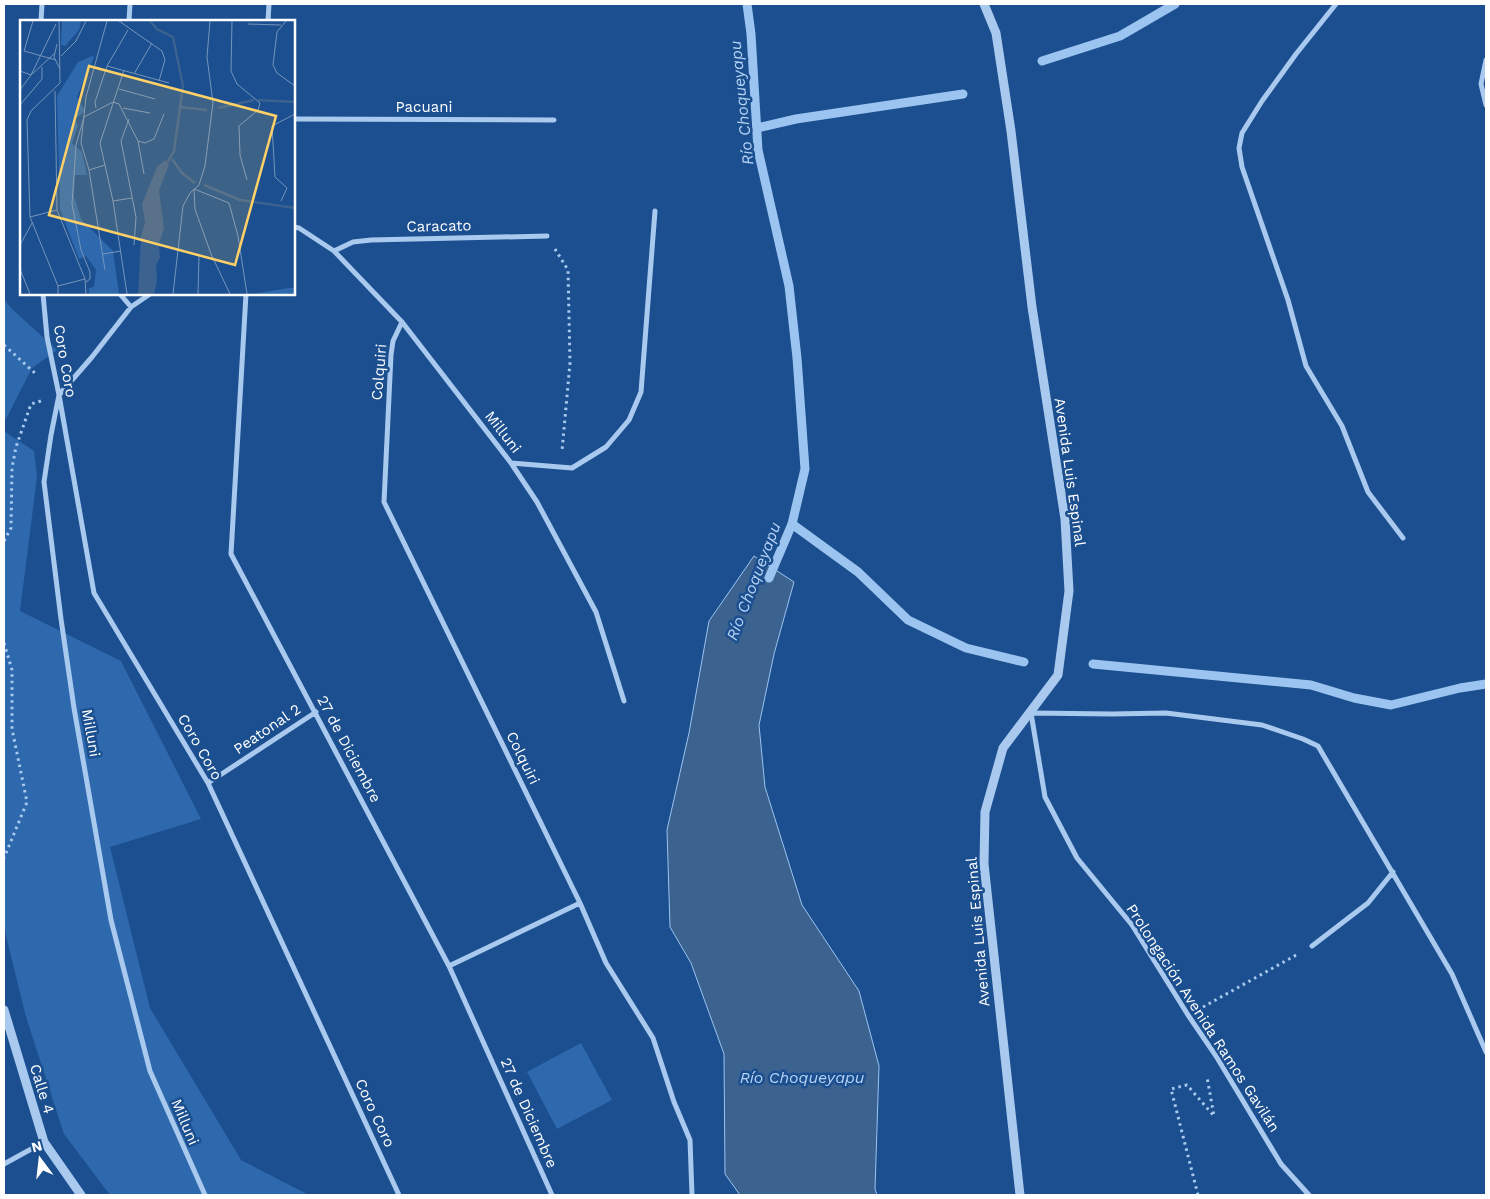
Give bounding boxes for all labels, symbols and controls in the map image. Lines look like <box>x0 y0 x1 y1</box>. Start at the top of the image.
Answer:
inset map <box>20 20 295 295</box>
water label: Río Choqueyapu <box>725 40 757 166</box>
street label: Pacuani <box>395 98 453 116</box>
street label: Caracato <box>406 216 472 236</box>
street label: Coro Coro <box>50 323 80 399</box>
street label: Colquiri <box>368 343 390 401</box>
street label: Avenida Luis Espinal <box>1051 396 1089 548</box>
street label: Milluni <box>481 407 525 457</box>
water label: Río Choqueyapu <box>722 519 785 643</box>
street label: 27 de Diciembre <box>313 692 385 806</box>
street label: Peatonal 2 <box>230 700 304 758</box>
street label: Milluni <box>78 708 104 758</box>
street label: Coro Coro <box>174 711 226 783</box>
street label: Colquiri <box>502 729 544 787</box>
street label: Avenida Luis Espinal <box>962 856 994 1008</box>
street label: Prolongación Avenida Ramos Gavilán <box>1122 901 1284 1135</box>
street label: 27 de Diciembre <box>497 1055 561 1171</box>
street label: Calle 4 <box>26 1062 58 1116</box>
water label: Río Choqueyapu <box>740 1068 865 1087</box>
street label: Coro Coro <box>351 1076 399 1150</box>
street label: Milluni <box>167 1096 203 1148</box>
north arrow <box>15 1134 65 1184</box>
text: N <box>30 1137 44 1156</box>

